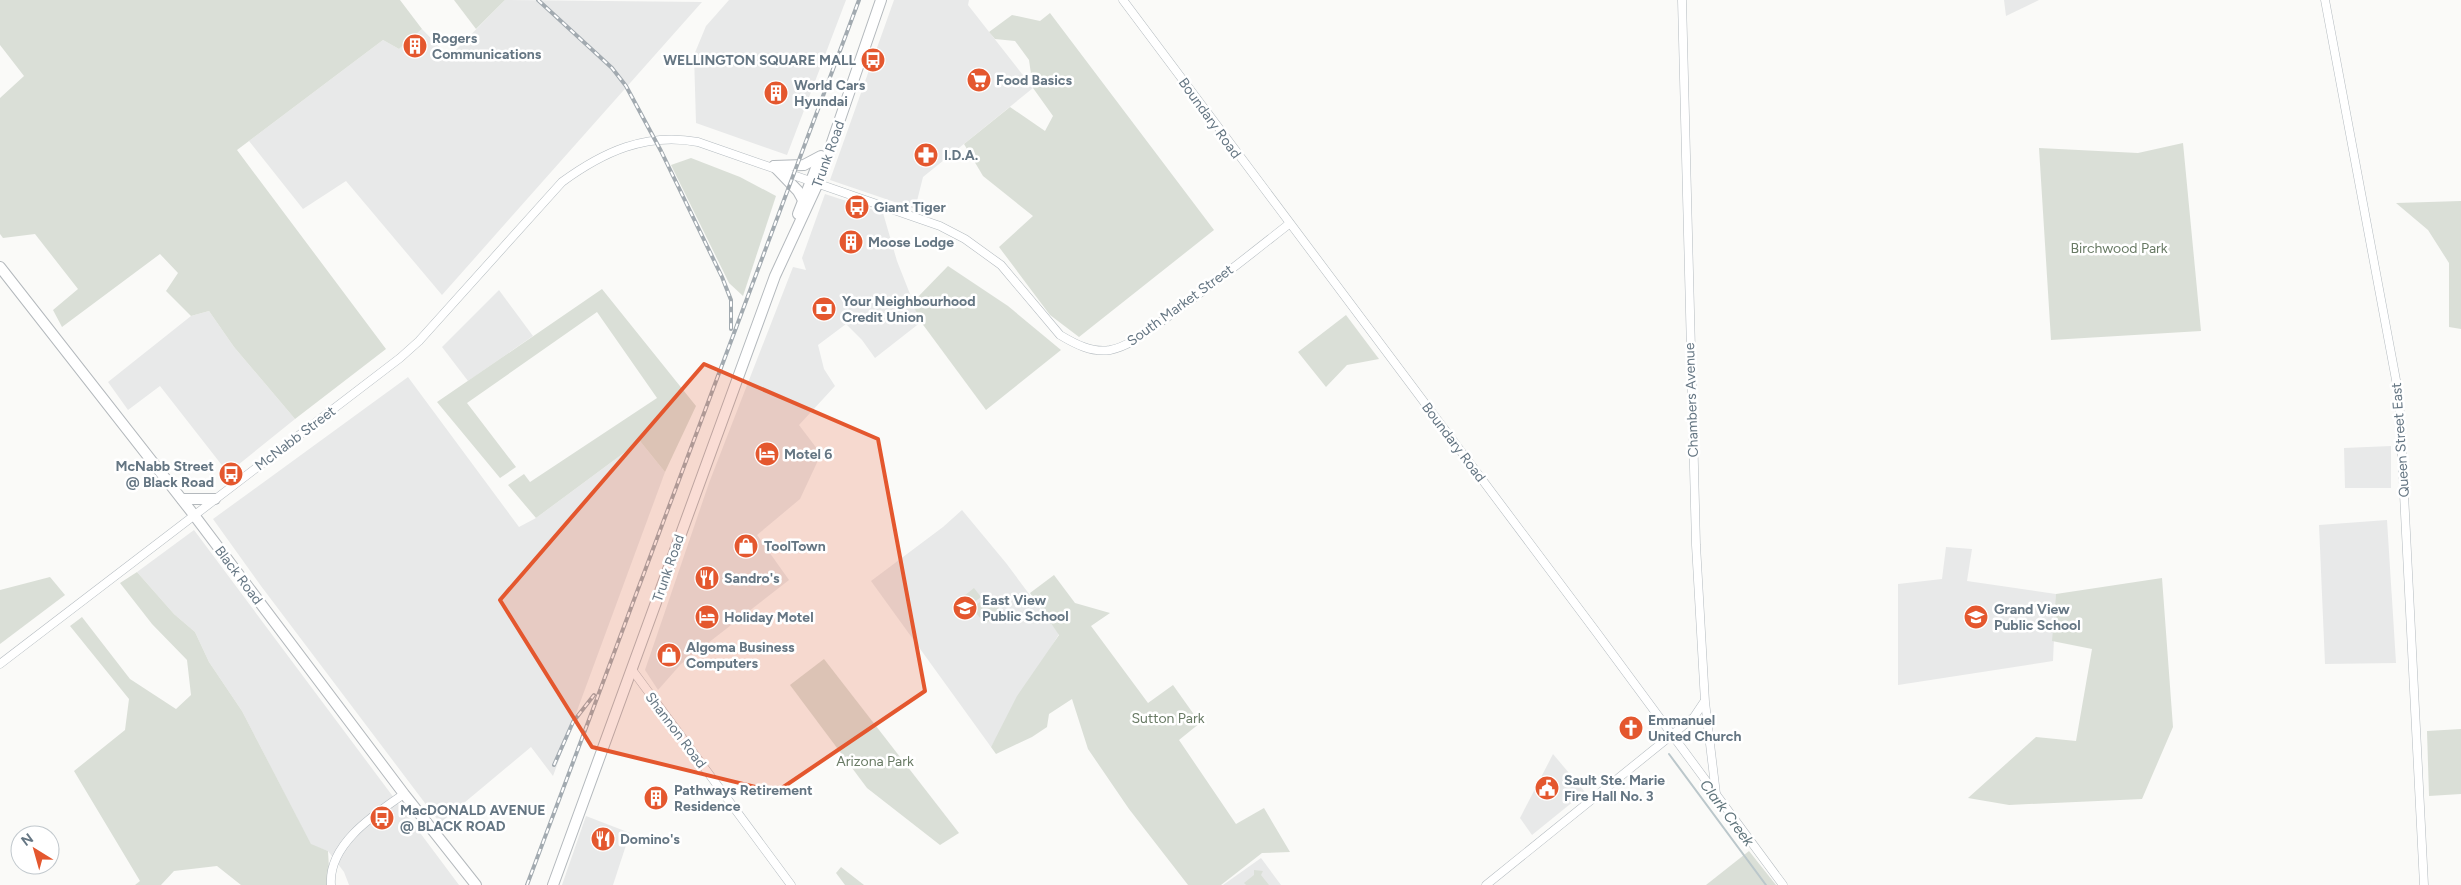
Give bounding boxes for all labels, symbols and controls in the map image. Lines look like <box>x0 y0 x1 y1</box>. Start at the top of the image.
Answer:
place label: Rogers Communications <box>432 30 542 63</box>
building icon: Rogers Communications <box>402 33 428 59</box>
bus stop icon: WELLINGTON SQUARE MALL <box>860 47 886 73</box>
place label: WELLINGTON SQUARE MALL <box>663 52 856 69</box>
supermarket icon: Food Basics <box>966 67 992 93</box>
place label: Food Basics <box>996 72 1072 89</box>
street label: Boundary Road <box>1175 75 1245 162</box>
place label: World Cars Hyundai <box>794 77 866 110</box>
building icon: World Cars Hyundai <box>763 80 789 106</box>
street label: Trunk Road <box>809 118 848 190</box>
pharmacy icon: I.D.A. <box>913 142 939 168</box>
place label: I.D.A. <box>944 147 978 164</box>
bus stop icon: Giant Tiger <box>844 194 870 220</box>
place label: Giant Tiger <box>874 199 946 216</box>
building icon: Moose Lodge <box>838 229 864 255</box>
place label: Moose Lodge <box>868 234 954 251</box>
park label: Birchwood Park <box>2070 240 2168 257</box>
street label: South Market Street <box>1124 261 1237 350</box>
place label: Your Neighbourhood Credit Union <box>842 293 976 326</box>
bank icon: Your Neighbourhood Credit Union <box>811 296 837 322</box>
street label: Chambers Avenue <box>1681 342 1702 458</box>
street label: Queen Street East <box>2388 382 2413 498</box>
street label: Boundary Road <box>1418 399 1489 486</box>
street label: McNabb Street <box>252 403 339 474</box>
hotel icon: Motel 6 <box>754 441 780 467</box>
place label: Motel 6 <box>784 446 832 463</box>
place label: McNabb Street @ Black Road <box>115 458 214 491</box>
bus stop icon: McNabb Street @ Black Road <box>218 461 244 487</box>
street label: Trunk Road <box>649 532 688 604</box>
shop icon: ToolTown <box>733 533 759 559</box>
place label: ToolTown <box>764 538 826 555</box>
street label: Black Road <box>211 543 266 608</box>
restaurant icon: Sandro's <box>694 565 720 591</box>
place label: Sandro's <box>724 570 780 587</box>
place label: East View Public School <box>982 592 1069 625</box>
school or university icon: East View Public School <box>952 595 978 621</box>
place label: Grand View Public School <box>1994 601 2081 634</box>
hotel icon: Holiday Motel <box>694 604 720 630</box>
school or university icon: Grand View Public School <box>1963 604 1989 630</box>
place label: Holiday Motel <box>724 609 814 626</box>
place label: Algoma Business Computers <box>686 639 795 672</box>
shop icon: Algoma Business Computers <box>656 642 682 668</box>
street label: Shannon Road <box>641 689 710 772</box>
park label: Sutton Park <box>1132 710 1205 727</box>
place label: Emmanuel United Church <box>1648 712 1741 745</box>
church icon: Emmanuel United Church <box>1618 715 1644 741</box>
park label: Arizona Park <box>836 753 914 770</box>
place label: Sault Ste. Marie Fire Hall No. 3 <box>1564 772 1665 805</box>
public building icon: Sault Ste. Marie Fire Hall No. 3 <box>1534 775 1560 801</box>
water label: Clark Creek <box>1696 776 1758 850</box>
place label: Pathways Retirement Residence <box>674 782 813 815</box>
building icon: Pathways Retirement Residence <box>643 785 669 811</box>
place label: MacDONALD AVENUE @ BLACK ROAD <box>400 802 546 835</box>
bus stop icon: MacDONALD AVENUE @ BLACK ROAD <box>369 805 395 831</box>
north arrow <box>10 825 60 875</box>
restaurant icon: Domino's <box>590 826 616 852</box>
text: N <box>18 830 37 850</box>
place label: Domino's <box>620 831 680 848</box>

